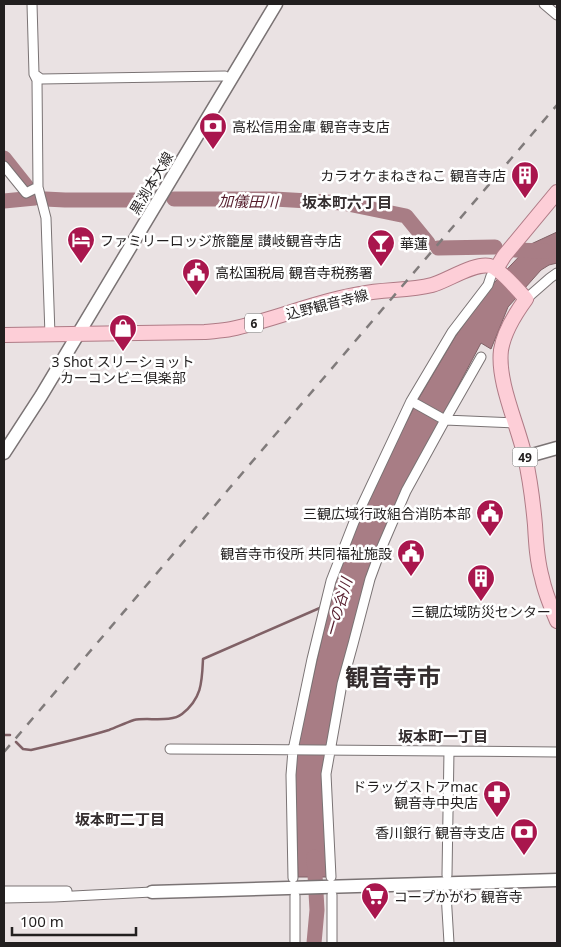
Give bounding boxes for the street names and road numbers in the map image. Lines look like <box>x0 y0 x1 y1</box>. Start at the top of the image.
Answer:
street label: 黒渕本大線 <box>125 148 177 218</box>
street label: 込野観音寺線 <box>284 285 370 323</box>
road number: 6 <box>245 314 263 332</box>
road number: 49 <box>512 448 538 467</box>

